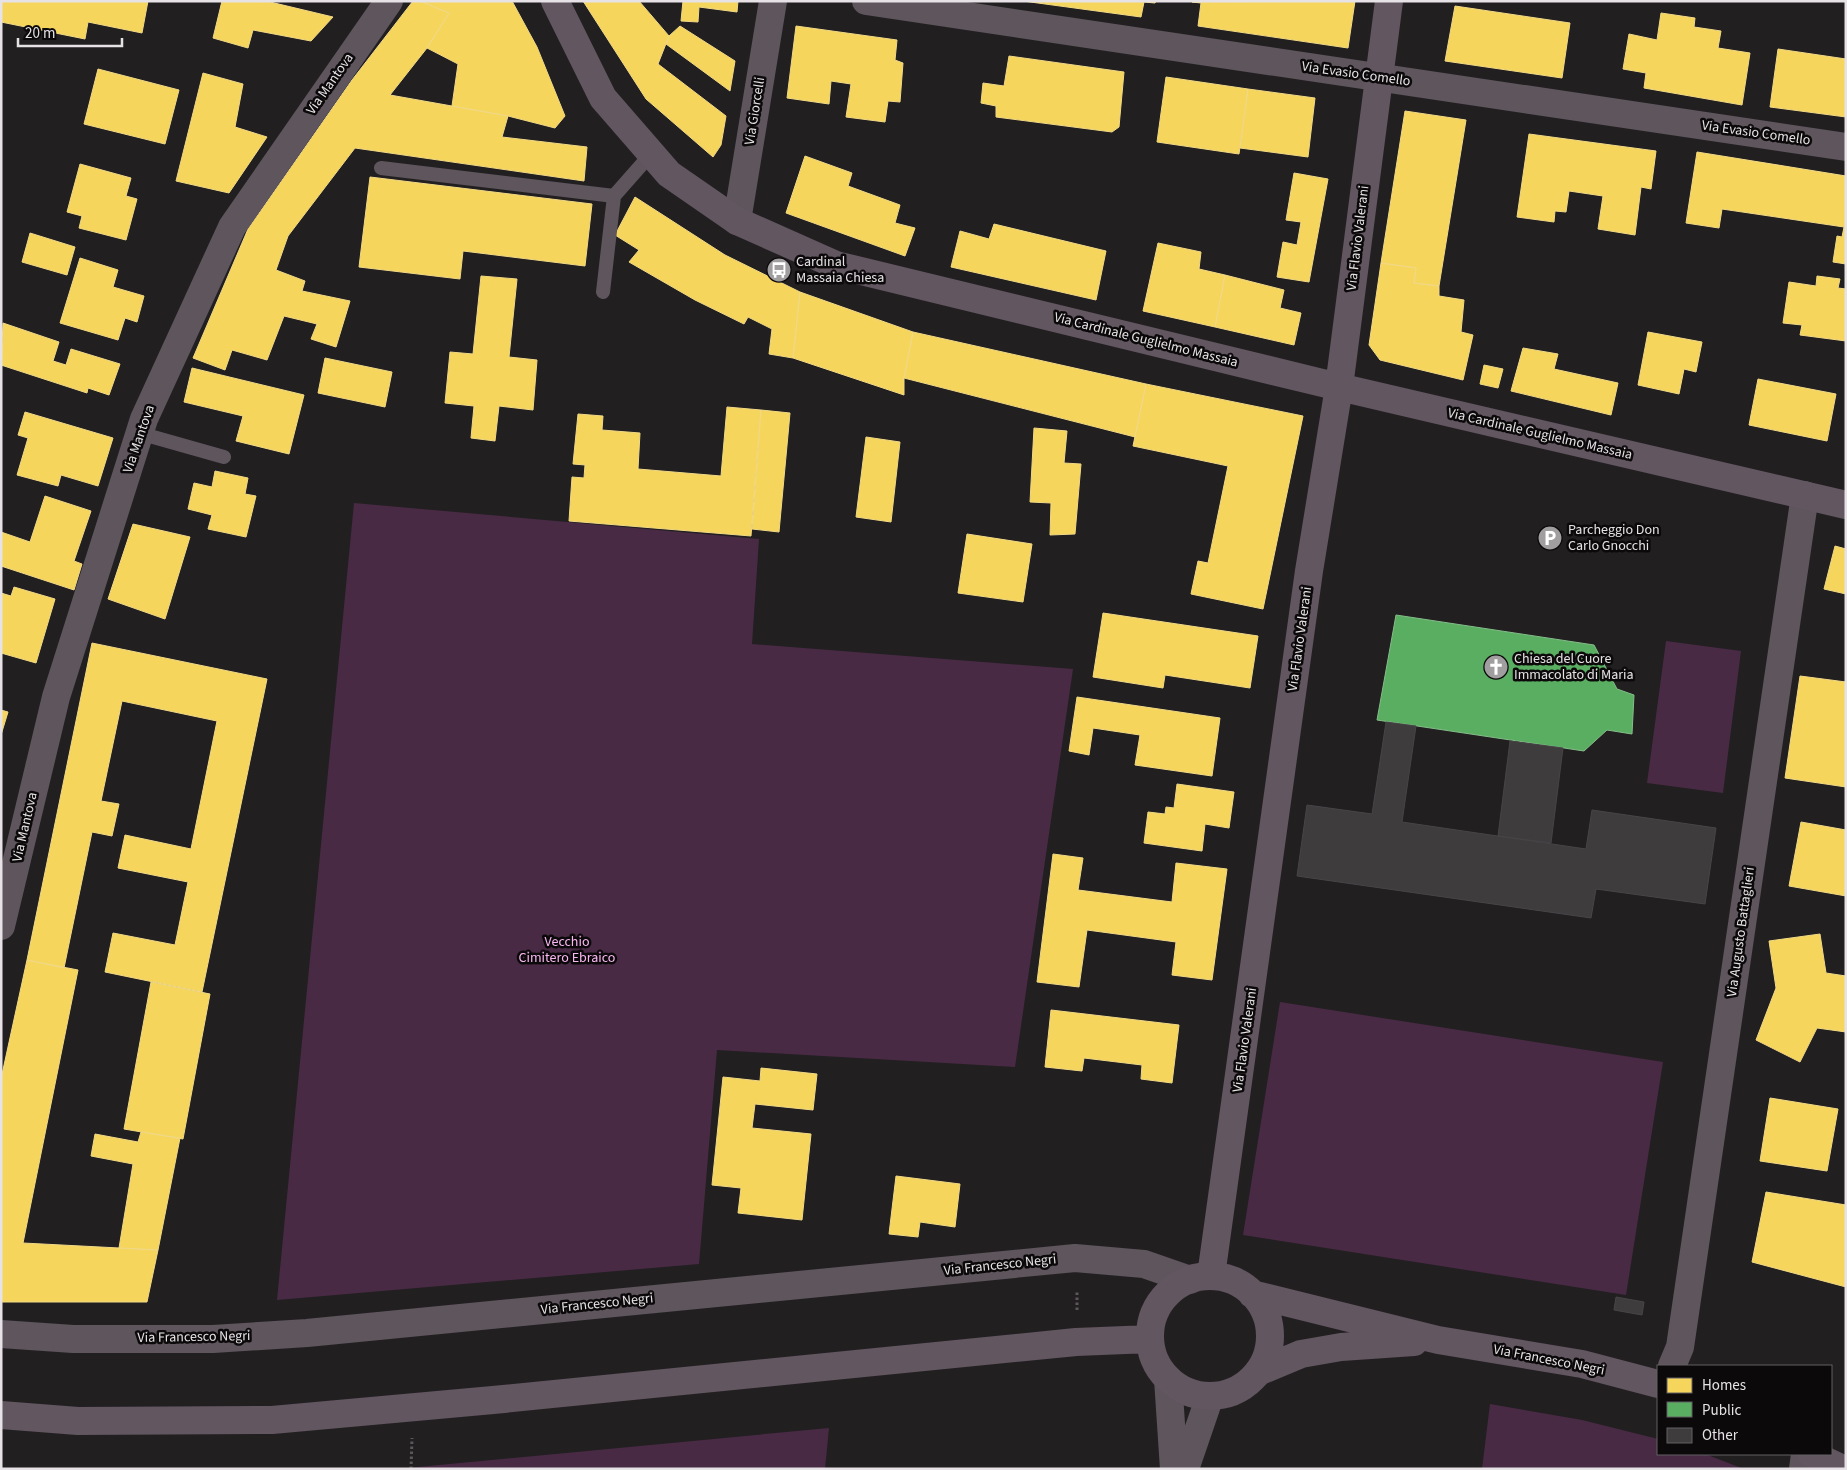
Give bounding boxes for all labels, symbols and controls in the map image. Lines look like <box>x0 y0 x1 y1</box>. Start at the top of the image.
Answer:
scale bar <box>18 15 121 47</box>
text: 20 m <box>25 23 55 44</box>
street label: Via Mantova <box>302 49 358 119</box>
street label: Via Evasio Comello <box>1300 56 1412 92</box>
street label: Via Giorcelli <box>740 76 770 146</box>
street label: Via Evasio Comello <box>1700 115 1812 151</box>
street label: Via Flavio Valerani <box>1342 184 1374 292</box>
place label: Cardinal Massaia Chiesa <box>796 252 884 288</box>
bus stop icon: Cardinal Massaia Chiesa <box>766 257 792 283</box>
street label: Via Cardinale Guglielmo Massaia <box>1052 307 1240 373</box>
street label: Via Mantova <box>118 402 160 476</box>
street label: Via Cardinale Guglielmo Massaia <box>1446 403 1634 465</box>
place label: Parcheggio Don Carlo Gnocchi <box>1568 520 1660 556</box>
parking icon: Parcheggio Don Carlo Gnocchi <box>1537 525 1563 551</box>
street label: Via Flavio Valerani <box>1283 585 1317 693</box>
place label: Chiesa del Cuore Immacolato di Maria <box>1514 649 1634 685</box>
church icon: Chiesa del Cuore Immacolato di Maria <box>1483 654 1509 680</box>
street label: Via Mantova <box>7 790 43 864</box>
street label: Via Augusto Battaglieri <box>1722 866 1760 998</box>
park label: Vecchio Cimitero Ebraico <box>519 932 615 968</box>
street label: Via Flavio Valerani <box>1228 986 1262 1094</box>
street label: Via Francesco Negri <box>943 1249 1057 1281</box>
street label: Via Francesco Negri <box>540 1288 654 1320</box>
street label: Via Francesco Negri <box>137 1326 251 1348</box>
street label: Via Francesco Negri <box>1492 1339 1606 1381</box>
legend <box>1657 1365 1832 1455</box>
text: Homes <box>1702 1375 1746 1396</box>
text: Public <box>1702 1400 1741 1421</box>
text: Other <box>1702 1425 1739 1446</box>

